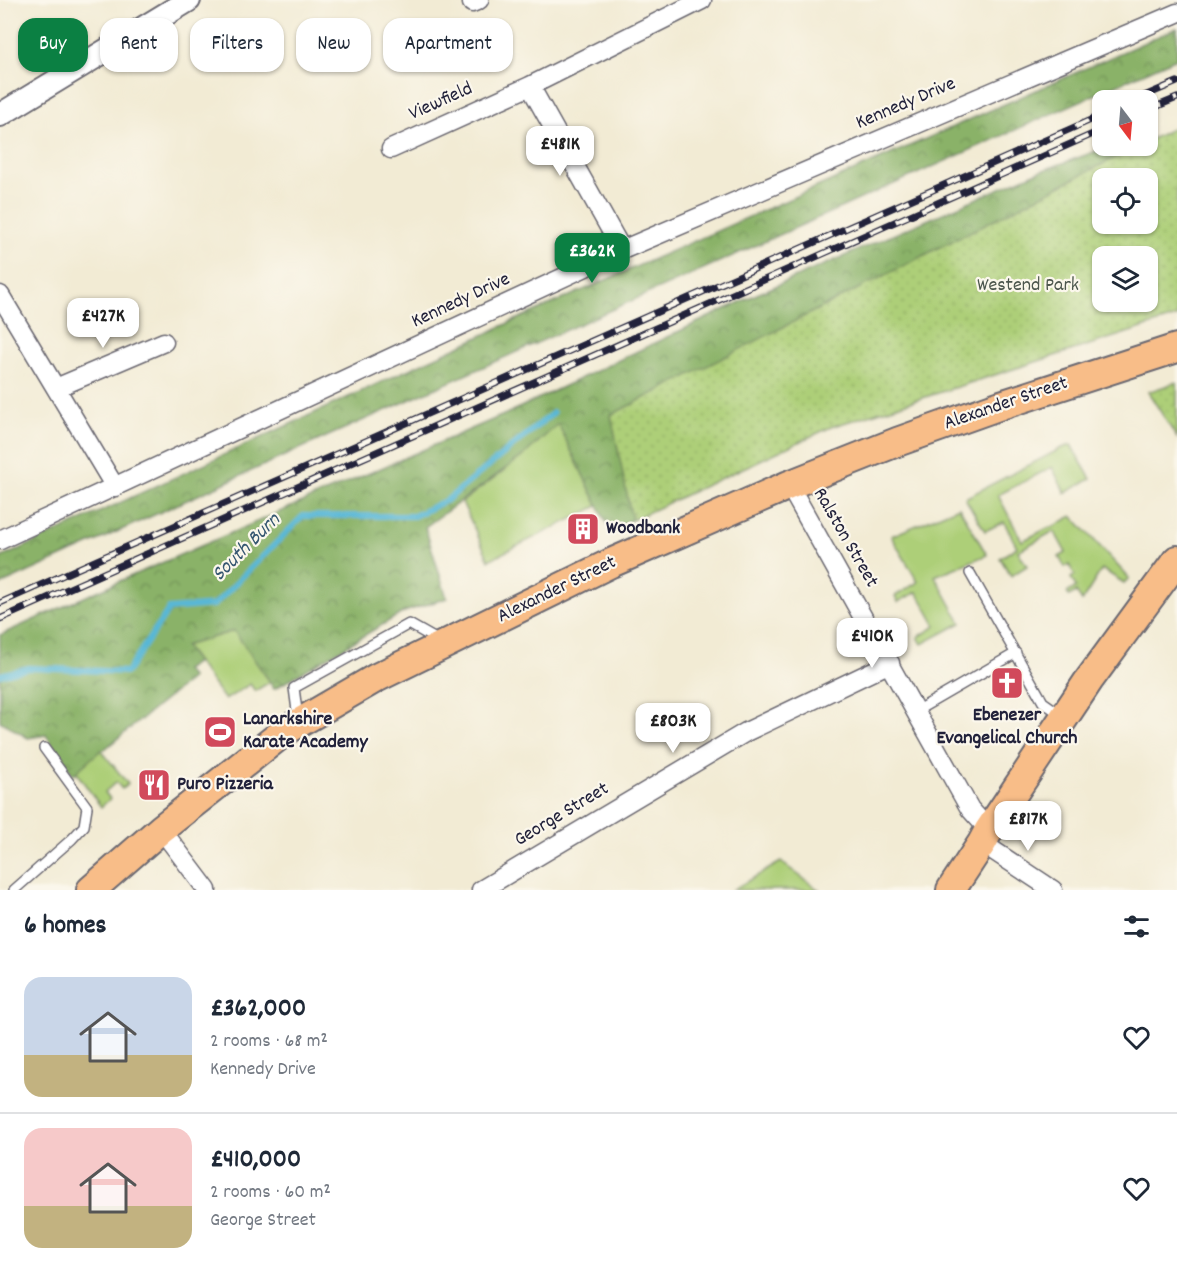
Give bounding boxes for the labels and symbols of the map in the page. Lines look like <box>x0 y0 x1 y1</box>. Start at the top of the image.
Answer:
street label: Kennedy Drive <box>852 70 960 138</box>
street label: Viewfield <box>405 76 477 128</box>
north arrow <box>1092 90 1158 156</box>
pin: £481K <box>518 126 602 177</box>
pin: £362K <box>550 233 634 284</box>
street label: Kennedy Drive <box>407 266 515 336</box>
park label: Westend Park <box>977 272 1079 300</box>
pin: £427K <box>61 298 145 349</box>
street label: Alexander Street <box>940 370 1072 438</box>
street label: Ralston Street <box>805 483 885 593</box>
water label: South Burn <box>206 506 289 589</box>
building icon: Woodbank <box>565 511 601 547</box>
place label: Woodbank <box>606 515 680 543</box>
street label: Alexander Street <box>493 549 621 631</box>
pin: £410K <box>830 618 914 669</box>
church icon: Ebenezer Evangelical Church <box>989 665 1025 701</box>
place label: Ebenezer Evangelical Church <box>936 702 1078 753</box>
pin: £803K <box>631 703 715 754</box>
place label: Lanarkshire Karate Academy <box>243 706 368 757</box>
sports icon: Lanarkshire Karate Academy <box>202 714 238 750</box>
restaurant icon: Puro Pizzeria <box>136 767 172 803</box>
place label: Puro Pizzeria <box>177 771 273 799</box>
street label: George Street <box>509 776 615 854</box>
pin: £817K <box>986 801 1070 852</box>

